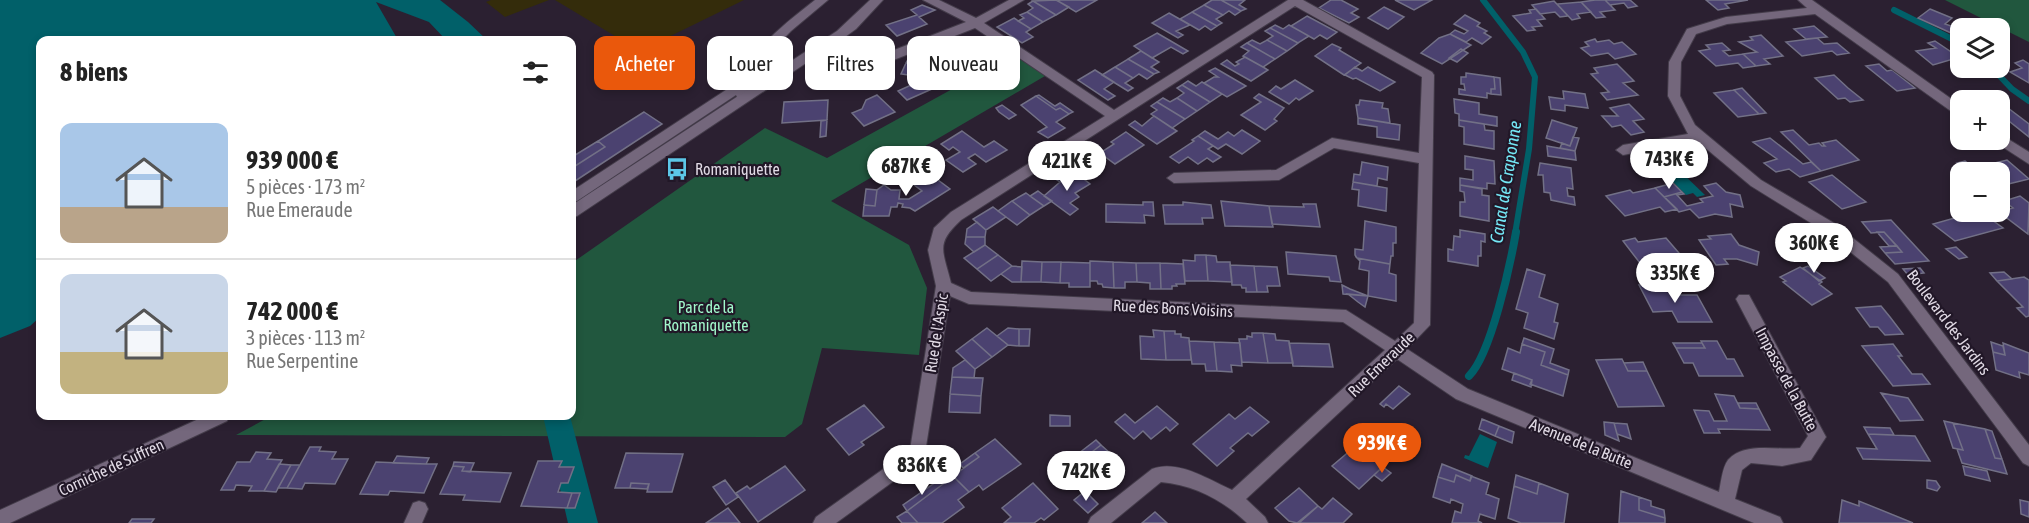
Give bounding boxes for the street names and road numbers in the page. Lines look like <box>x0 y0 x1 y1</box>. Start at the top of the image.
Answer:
street label: Boulevard des Jardins <box>1904 266 1995 378</box>
street label: Rue de l'Aspic <box>921 292 952 374</box>
street label: Rue des Bons Voisins <box>1113 296 1234 320</box>
street label: Impasse de la Butte <box>1751 324 1822 434</box>
street label: Rue Emeraude <box>1344 328 1418 400</box>
street label: Avenue de la Butte <box>1527 414 1635 472</box>
street label: Corniche de Suffren <box>56 435 166 499</box>

